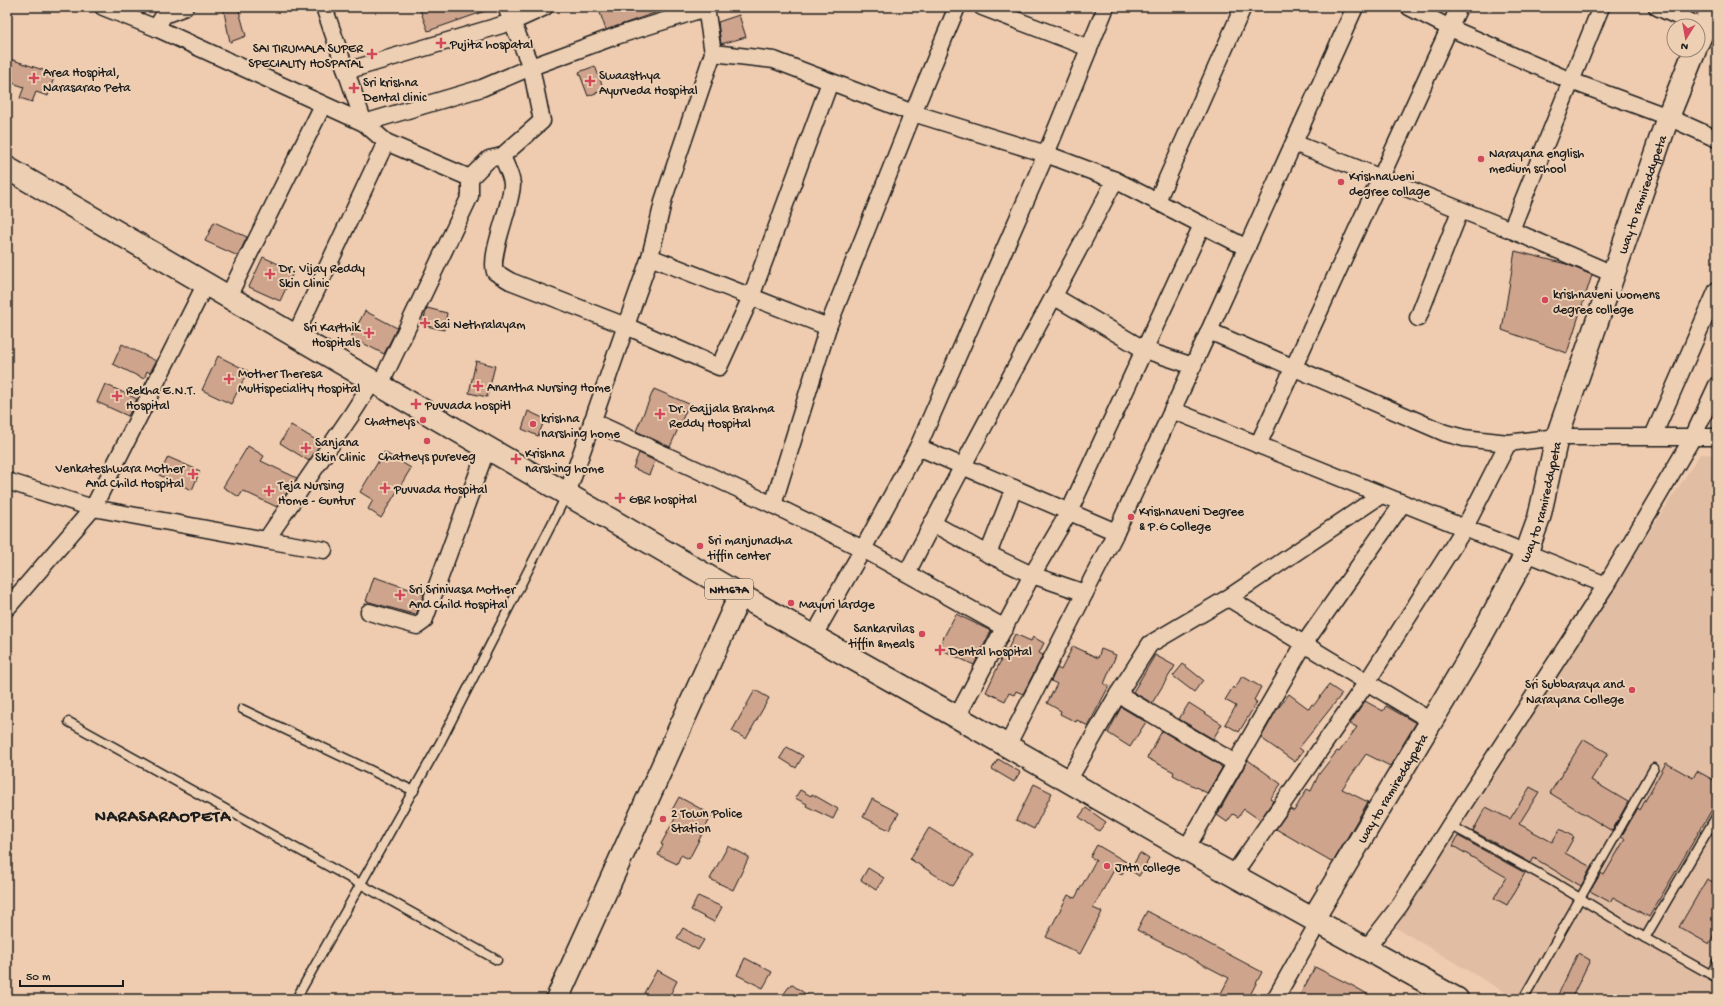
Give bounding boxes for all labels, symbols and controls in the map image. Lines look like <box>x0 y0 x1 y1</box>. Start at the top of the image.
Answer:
north arrow <box>1666 18 1706 58</box>
marker: Pujita hospatal <box>435 37 447 49</box>
place label: Pujita hospatal <box>449 38 533 53</box>
text: N <box>1680 39 1689 52</box>
place label: SAI TIRUMALA SUPER SPECIALITY HOSPATAL <box>248 42 364 72</box>
marker: SAI TIRUMALA SUPER SPECIALITY HOSPATAL <box>366 48 378 60</box>
place label: Area Hospital, Narasarao Peta <box>43 66 131 96</box>
place label: Swaasthya Ayurveda Hospital <box>599 69 698 99</box>
marker: Area Hospital, Narasarao Peta <box>28 72 40 84</box>
marker: Swaasthya Ayurveda Hospital <box>584 75 596 87</box>
place label: Sri krishna Dental clinic <box>362 76 427 106</box>
marker: Sri krishna Dental clinic <box>348 82 360 94</box>
street label: way to ramireddypeta <box>1616 133 1671 256</box>
place label: Narayana english medium school <box>1489 147 1584 177</box>
marker: Narayana english medium school <box>1476 154 1486 164</box>
place label: Krishnaweni degree collage <box>1349 170 1430 200</box>
marker: Krishnaweni degree collage <box>1336 177 1346 187</box>
place label: Dr. Vijay Reddy Skin Clinic <box>278 262 366 292</box>
marker: Dr. Vijay Reddy Skin Clinic <box>264 268 276 280</box>
place label: krishnaveni womens degree college <box>1553 288 1661 318</box>
marker: krishnaveni womens degree college <box>1540 295 1550 305</box>
marker: Sai Nethralayam <box>419 317 431 329</box>
place label: Sai Nethralayam <box>434 318 525 333</box>
place label: Sri Karthik Hospitals <box>304 321 361 351</box>
marker: Sri Karthik Hospitals <box>363 327 375 339</box>
place label: Mother Theresa Multispeciality Hospital <box>238 367 361 397</box>
marker: Mother Theresa Multispeciality Hospital <box>223 373 235 385</box>
marker: Anantha Nursing Home <box>472 380 484 392</box>
place label: Anantha Nursing Home <box>487 381 611 396</box>
place label: Rekha E.N.T. Hospital <box>126 384 196 414</box>
marker: Rekha E.N.T. Hospital <box>111 390 123 402</box>
marker: Puvvada hospitl <box>410 398 422 410</box>
place label: Puvvada hospitl <box>424 399 511 414</box>
place label: Dr. Gajjala Brahma Reddy Hospital <box>668 402 775 432</box>
marker: Dr. Gajjala Brahma Reddy Hospital <box>654 408 666 420</box>
place label: krishna narshing home <box>541 412 620 442</box>
place label: Chatneys <box>364 415 416 430</box>
marker: Chatneys <box>418 415 428 425</box>
marker: krishna narshing home <box>528 419 538 429</box>
place label: Sanjana Skin Clinic <box>315 436 366 466</box>
marker: Chatneys pureveg <box>422 436 432 446</box>
street label: way to ramireddypeta <box>1518 440 1566 566</box>
marker: Sanjana Skin Clinic <box>300 442 312 454</box>
place label: Krishna narshing home <box>525 447 604 477</box>
place label: Chatneys pureveg <box>378 450 476 465</box>
marker: Krishna narshing home <box>510 453 522 465</box>
place label: Venkateshwara Mother And Child Hospital <box>55 462 185 492</box>
marker: Venkateshwara Mother And Child Hospital <box>187 468 199 480</box>
place label: Teja Nursing Home - Guntur <box>277 479 356 509</box>
marker: Puvvada Hospital <box>379 482 391 494</box>
place label: Puvvada Hospital <box>393 483 488 498</box>
marker: Teja Nursing Home - Guntur <box>263 485 275 497</box>
marker: GBR hospital <box>614 492 626 504</box>
place label: GBR hospital <box>629 493 697 508</box>
place label: Krishnaveni Degree & P.G College <box>1139 505 1244 535</box>
marker: Krishnaveni Degree & P.G College <box>1126 512 1136 522</box>
place label: Sri manjunadha tiffin center <box>707 534 793 564</box>
marker: Sri manjunadha tiffin center <box>695 541 705 551</box>
road number: NH167A <box>705 579 753 599</box>
place label: Sri Srinivasa Mother And Child Hospital <box>409 583 517 613</box>
marker: Sri Srinivasa Mother And Child Hospital <box>394 589 406 601</box>
marker: Mayuri lardge <box>786 598 796 608</box>
place label: Mayuri lardge <box>799 598 875 613</box>
place label: Sankarvilas tiffin &meals <box>848 622 915 652</box>
marker: Sankarvilas tiffin &meals <box>917 629 927 639</box>
marker: Dental hospital <box>934 644 946 656</box>
place label: Dental hospital <box>948 645 1032 660</box>
place label: Sri Subbaraya and Narayana College <box>1525 678 1625 708</box>
marker: Sri Subbaraya and Narayana College <box>1627 685 1637 695</box>
street label: way to ramireddypeta <box>1355 731 1433 846</box>
place label: 2 Town Police Station <box>671 807 743 837</box>
district label: NARASARAOPETA <box>95 808 232 828</box>
marker: 2 Town Police Station <box>658 814 668 824</box>
marker: Jntn college <box>1102 861 1112 871</box>
place label: Jntn college <box>1115 861 1181 876</box>
scale bar <box>20 962 123 988</box>
text: 50 m <box>26 971 51 985</box>

